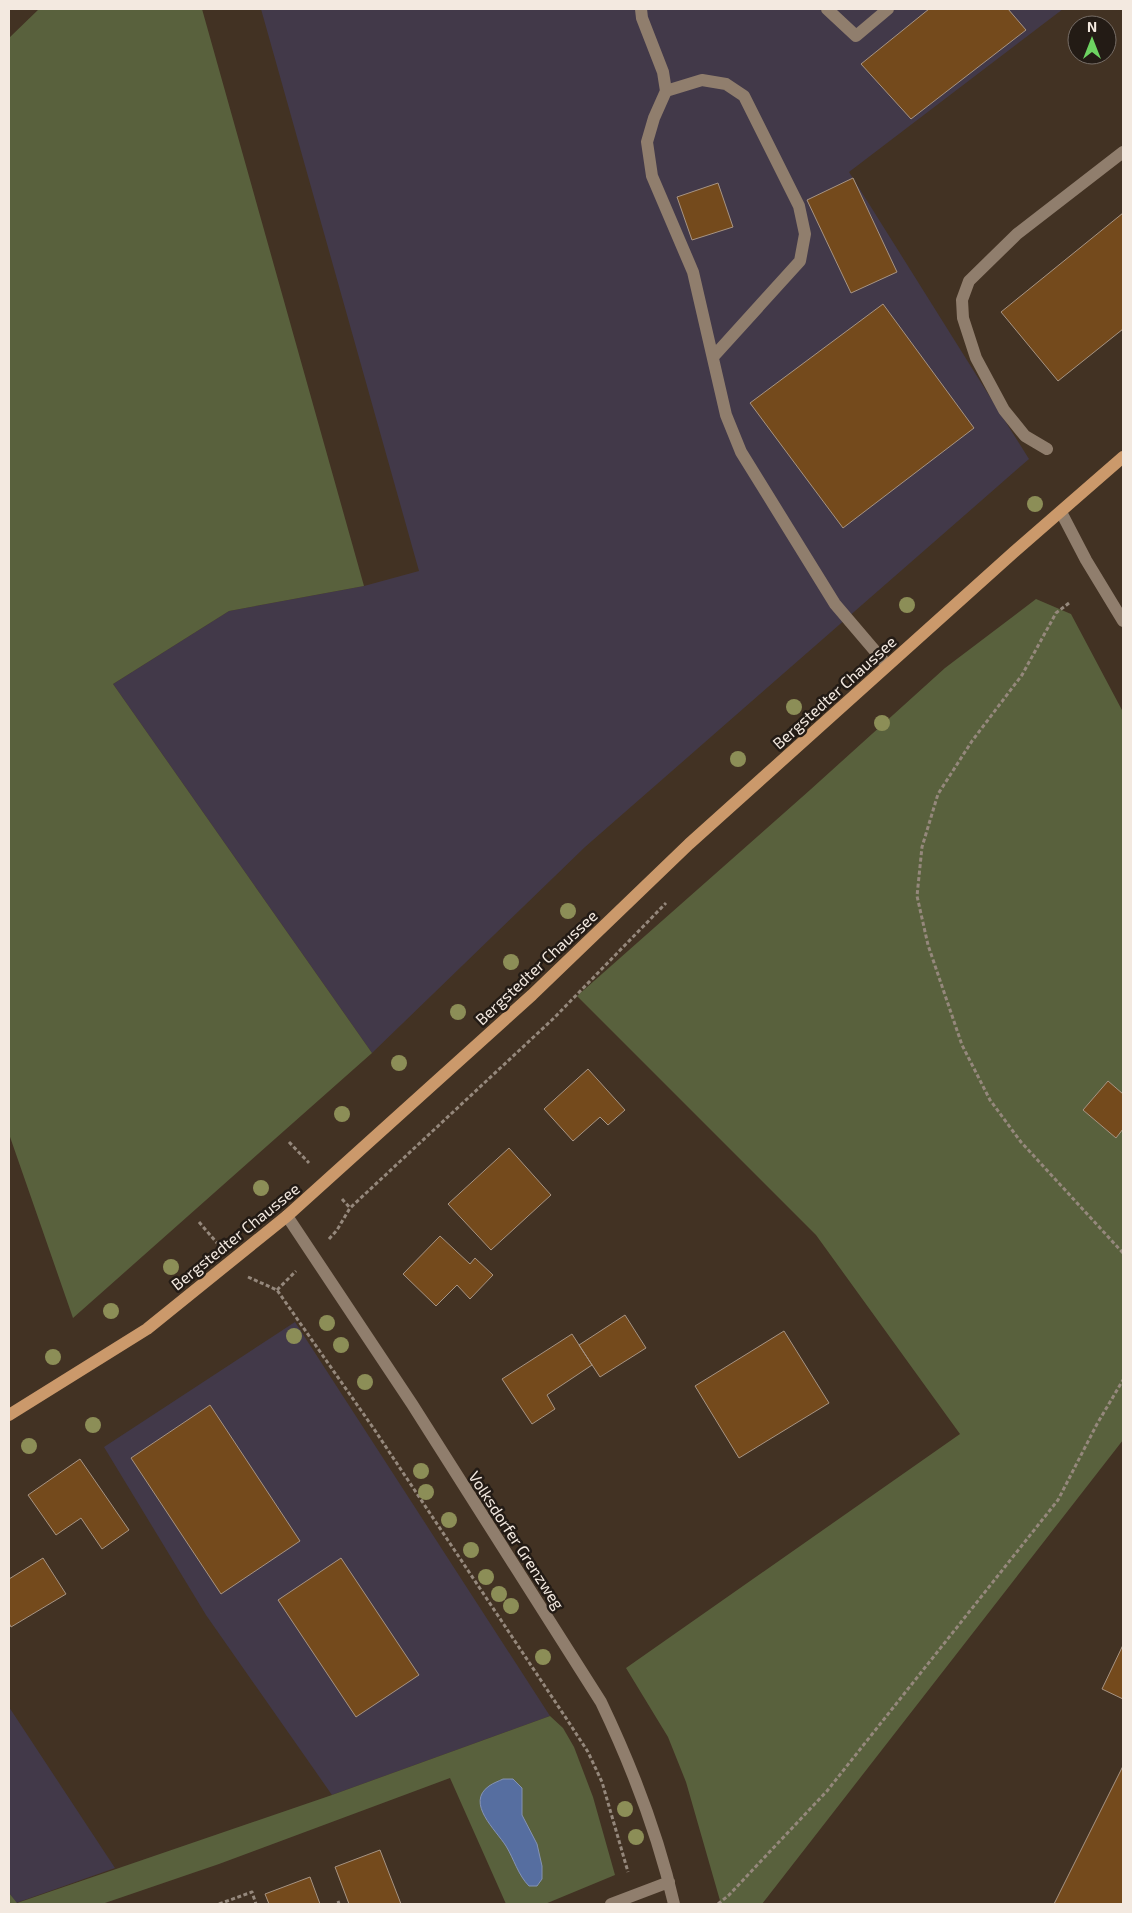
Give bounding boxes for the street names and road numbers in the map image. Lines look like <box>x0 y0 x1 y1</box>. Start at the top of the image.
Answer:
street label: Bergstedter Chaussee <box>768 631 900 753</box>
street label: Bergstedter Chaussee <box>471 906 601 1028</box>
street label: Bergstedter Chaussee <box>167 1178 303 1294</box>
street label: Volksdorfer Grenzweg <box>465 1467 569 1613</box>

